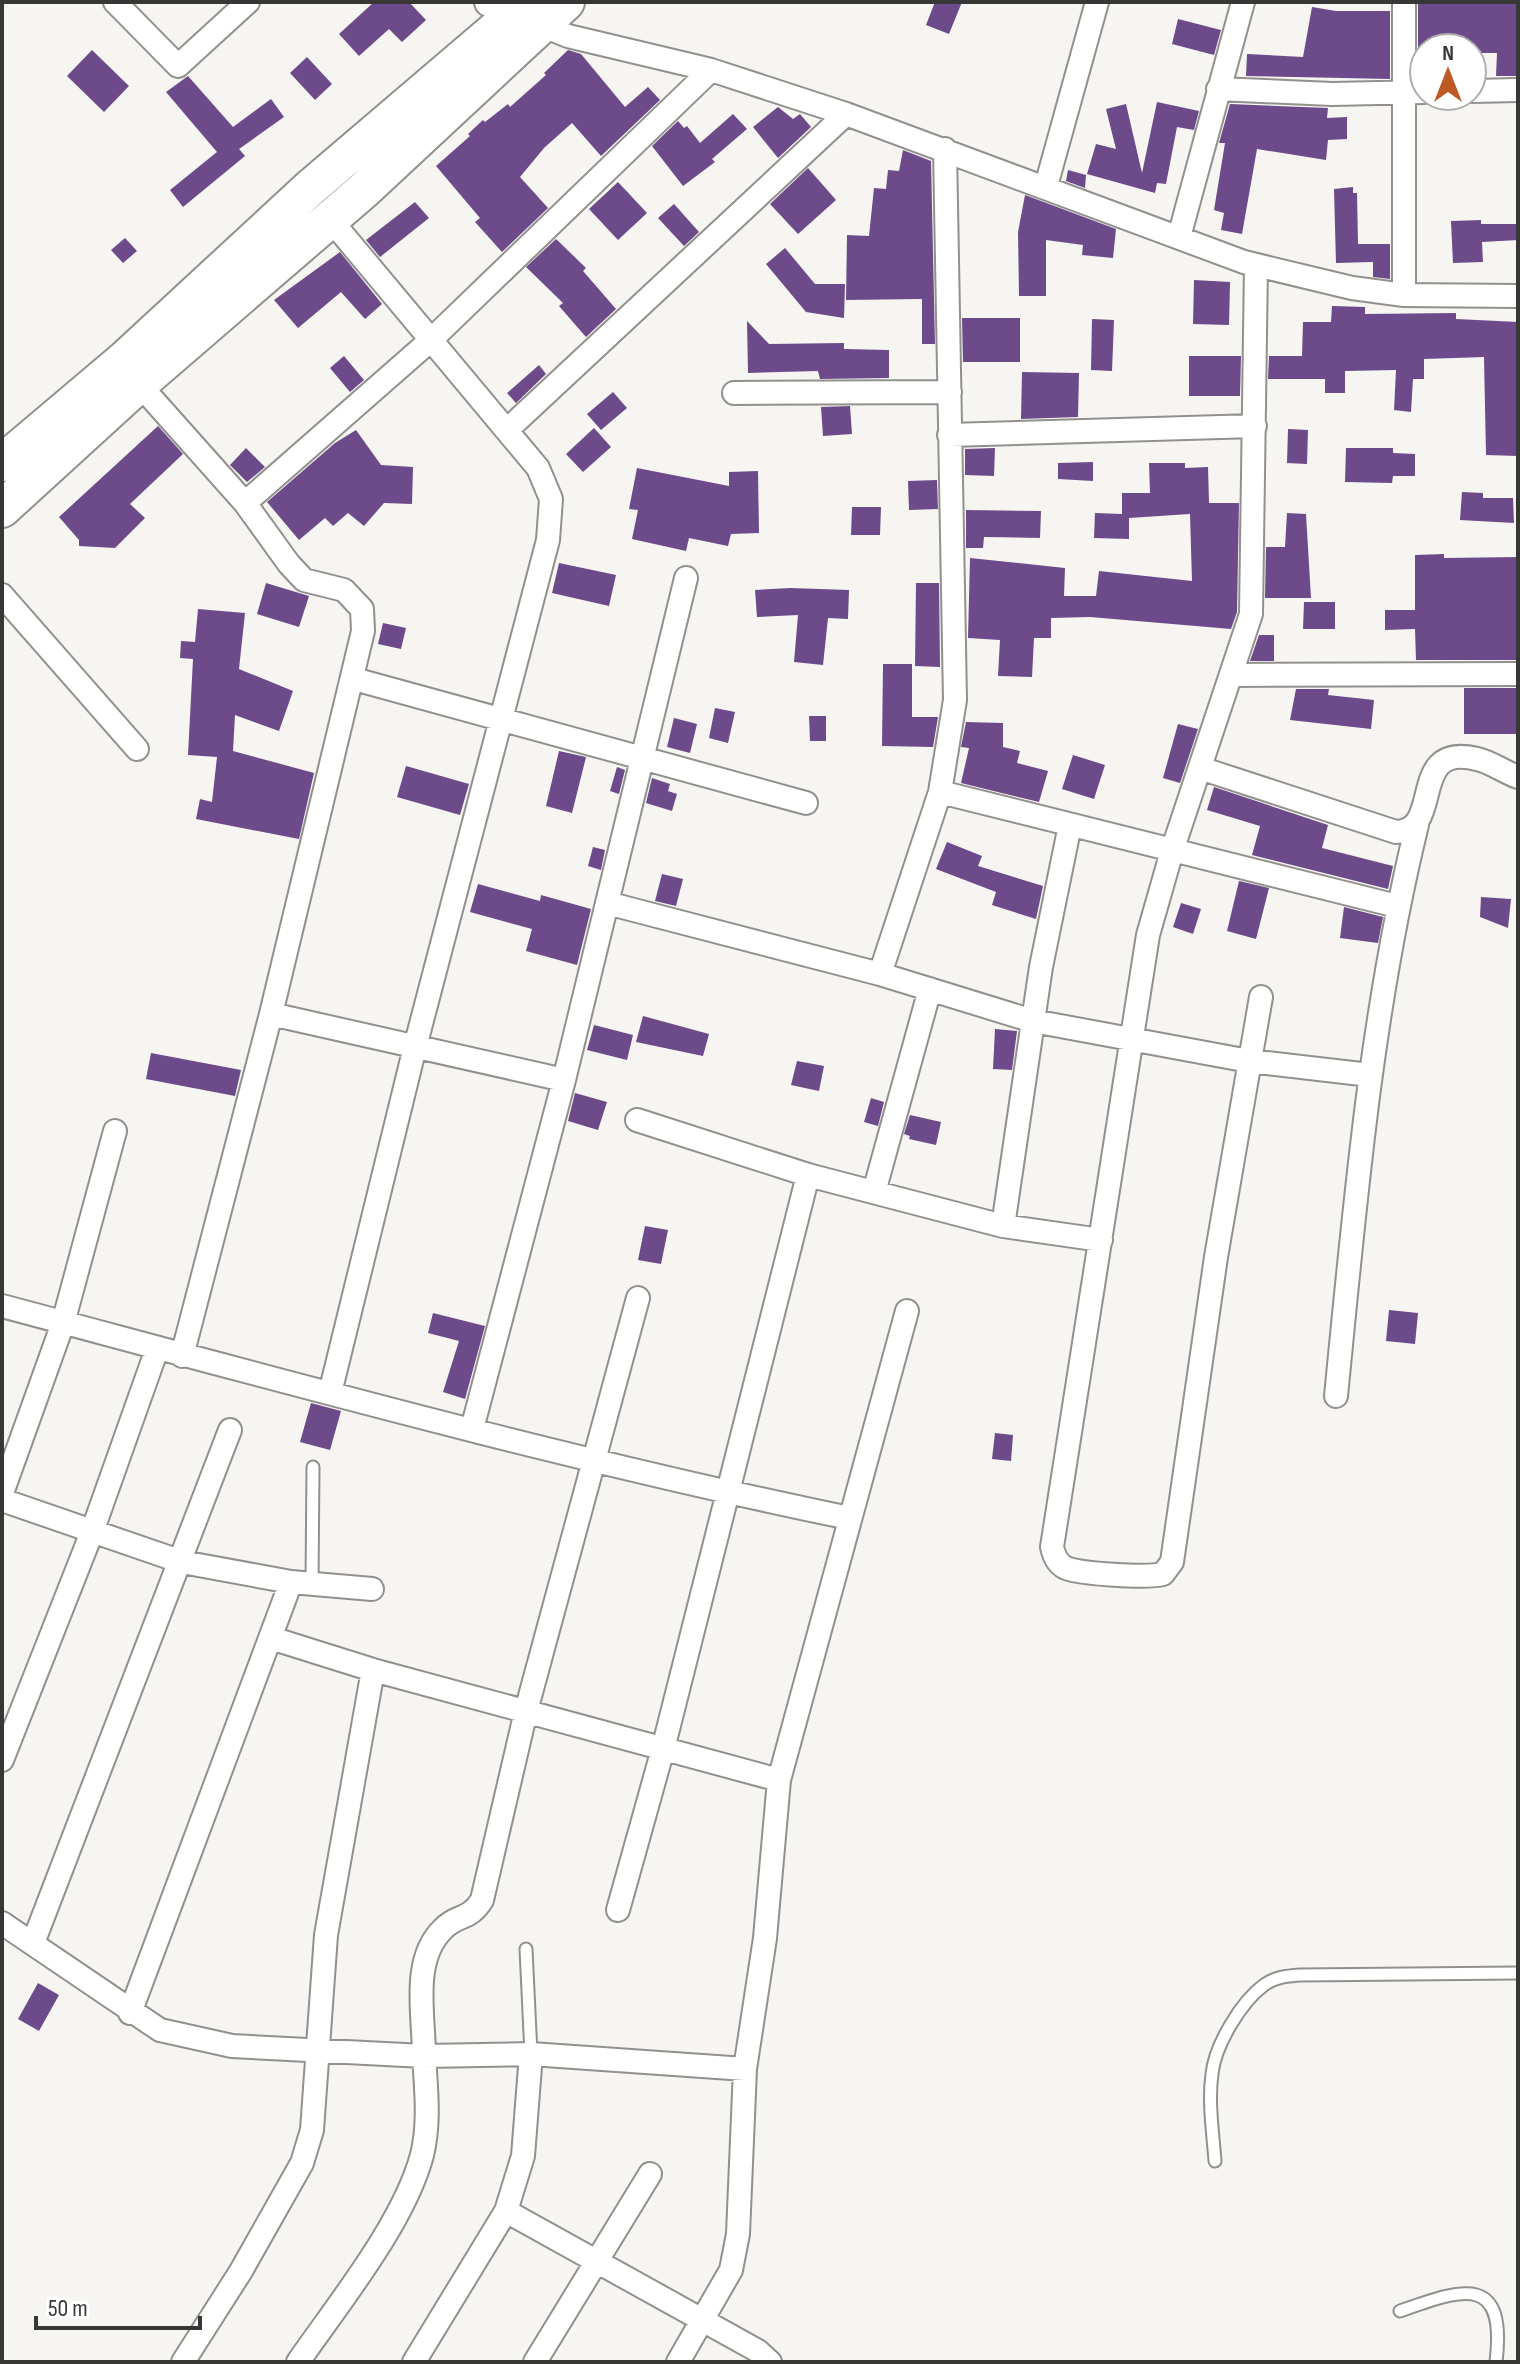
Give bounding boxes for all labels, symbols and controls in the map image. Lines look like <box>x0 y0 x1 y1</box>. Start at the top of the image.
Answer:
north arrow <box>1408 32 1488 112</box>
text: N <box>1442 40 1454 67</box>
scale bar <box>36 2280 200 2330</box>
text: 50 m <box>48 2294 88 2323</box>

